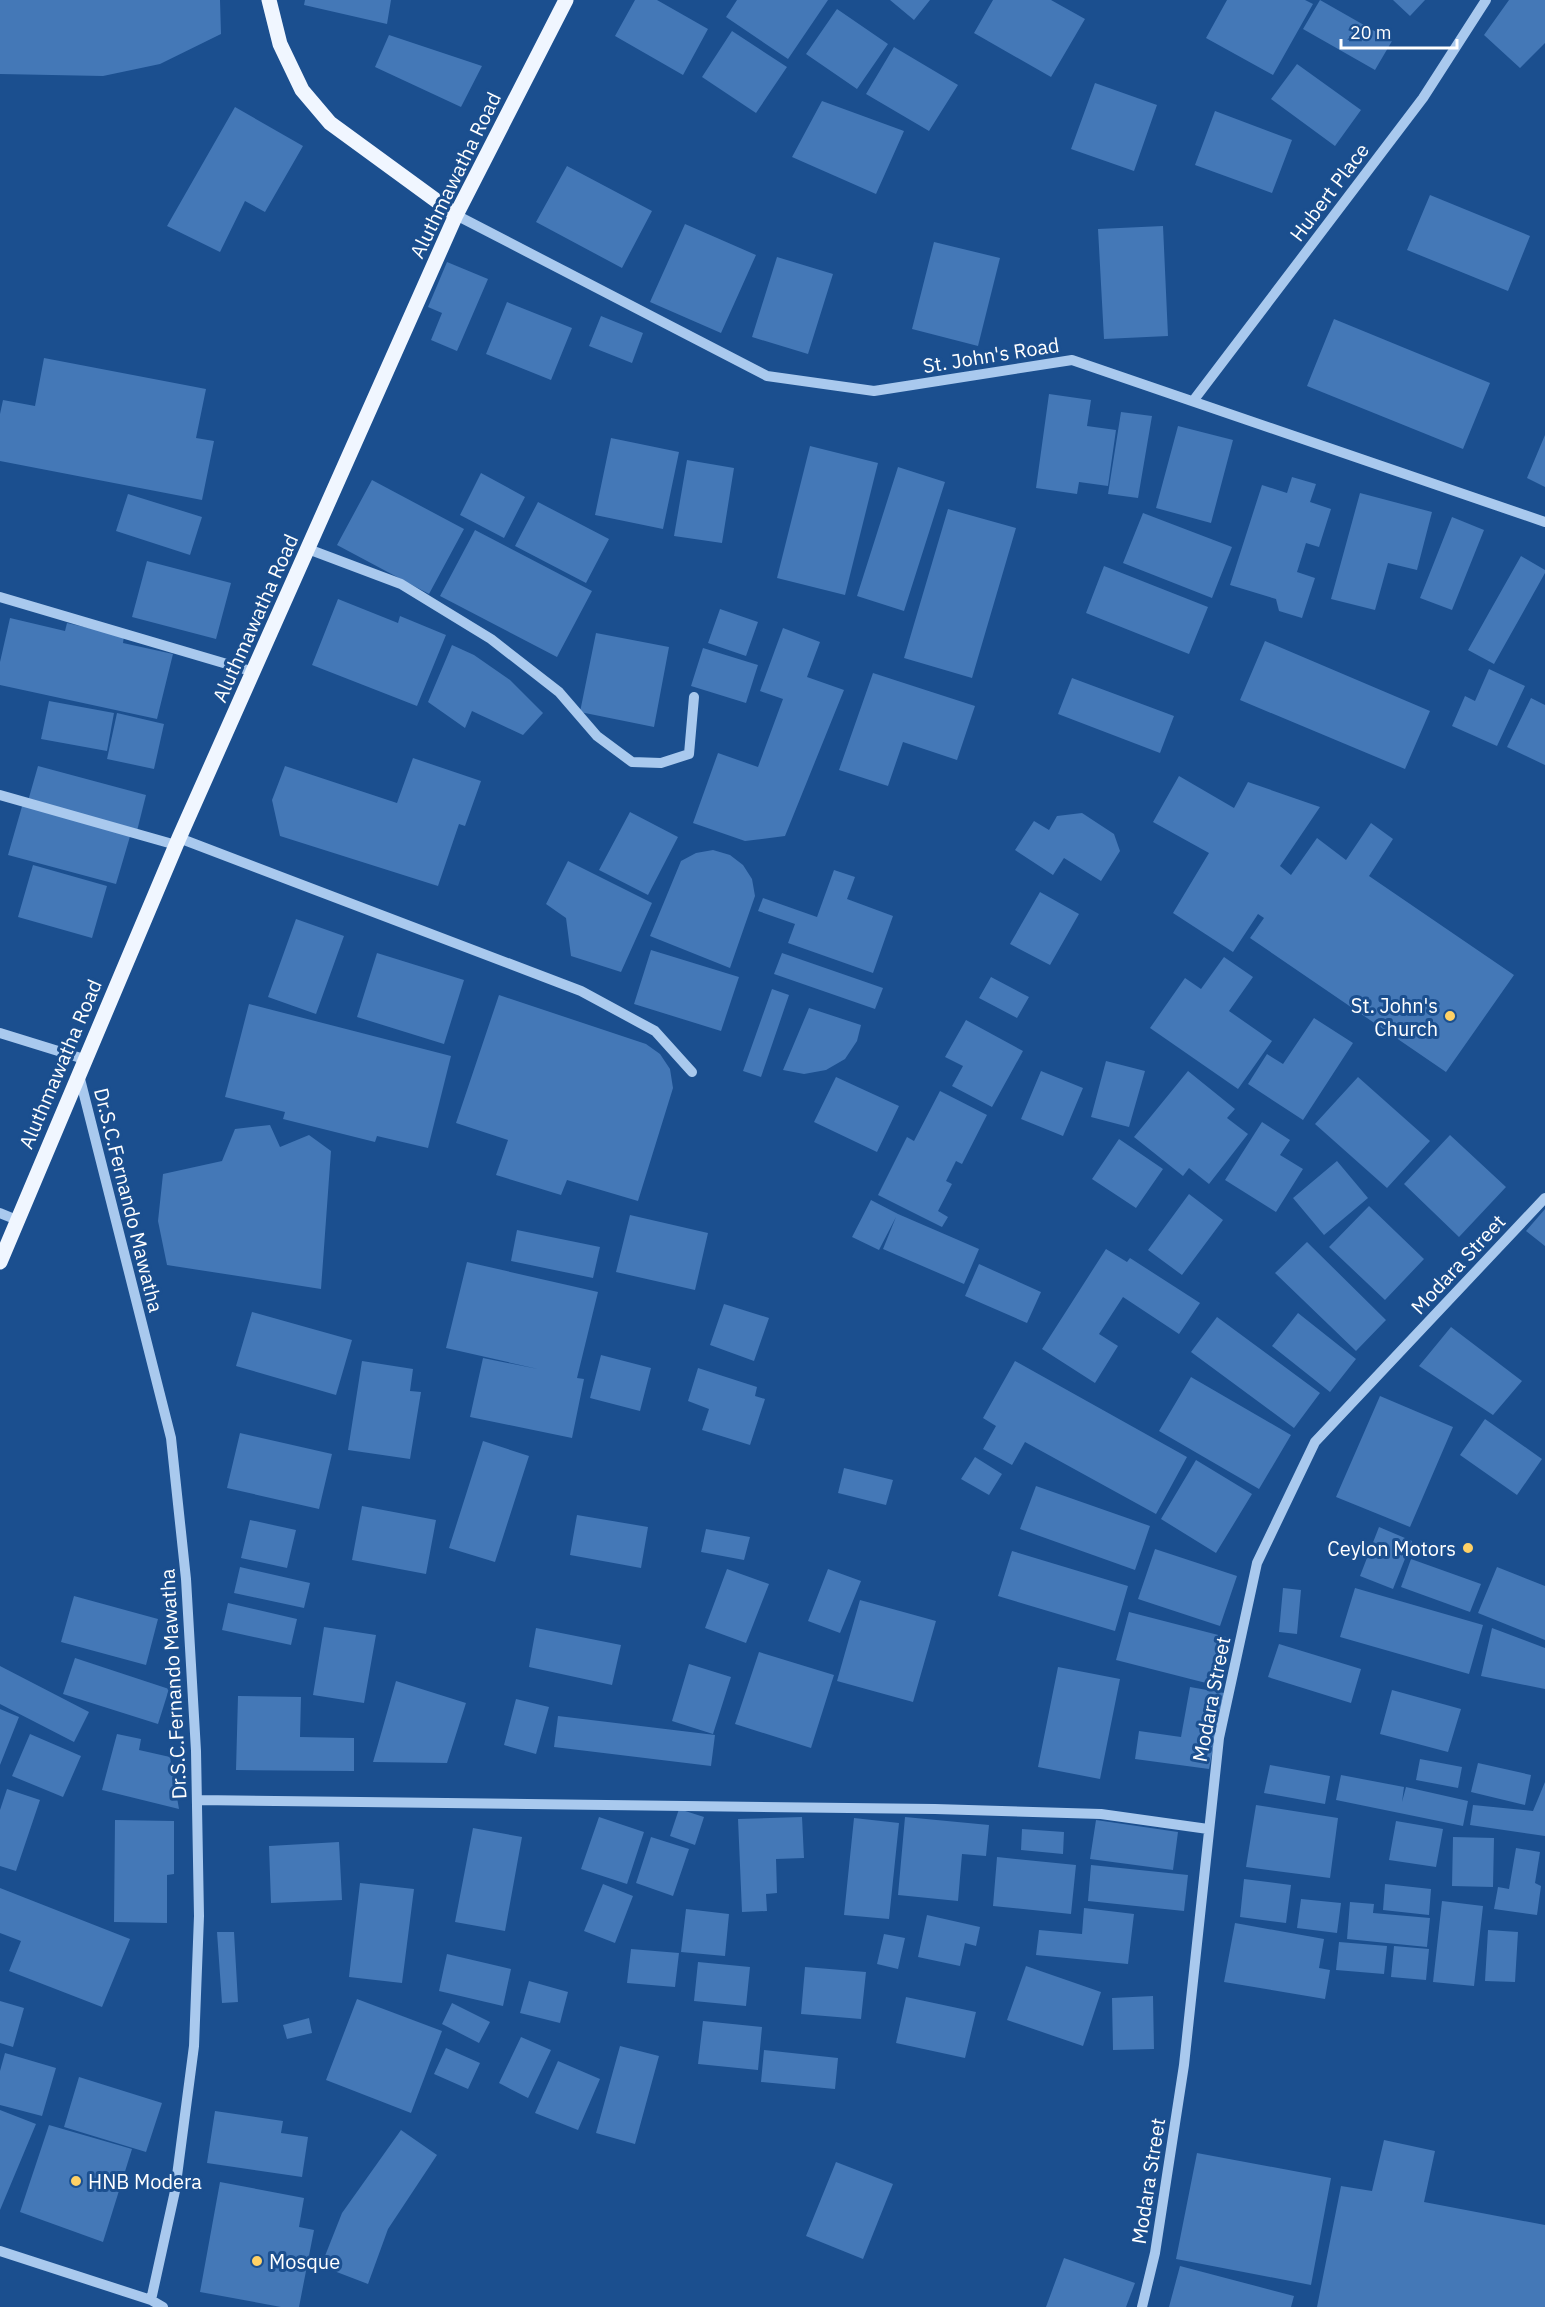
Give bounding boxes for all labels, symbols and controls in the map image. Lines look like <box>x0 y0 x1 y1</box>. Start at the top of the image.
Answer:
scale bar <box>1341 12 1456 50</box>
text: 20 m <box>1350 21 1392 44</box>
street label: Aluthmawatha Road <box>403 87 507 263</box>
street label: Hubert Place <box>1283 137 1375 247</box>
street label: St. John's Road <box>921 331 1061 379</box>
street label: Aluthmawatha Road <box>206 530 304 706</box>
street label: Aluthmawatha Road <box>12 975 108 1153</box>
place label: St. John's Church <box>1351 992 1438 1042</box>
marker: St. John's Church <box>1443 1009 1457 1023</box>
street label: Dr.S.C.Fernando Mawatha <box>88 1085 170 1315</box>
street label: Modara Street <box>1405 1208 1511 1320</box>
place label: Ceylon Motors <box>1327 1535 1456 1562</box>
marker: Ceylon Motors <box>1461 1541 1475 1555</box>
street label: Dr.S.C.Fernando Mawatha <box>153 1568 193 1800</box>
street label: Modara Street <box>1186 1634 1236 1764</box>
street label: Modara Street <box>1125 2116 1171 2246</box>
place label: HNB Modera <box>88 2168 202 2195</box>
marker: HNB Modera <box>69 2174 83 2188</box>
place label: Mosque <box>269 2248 340 2275</box>
marker: Mosque <box>250 2254 264 2268</box>

